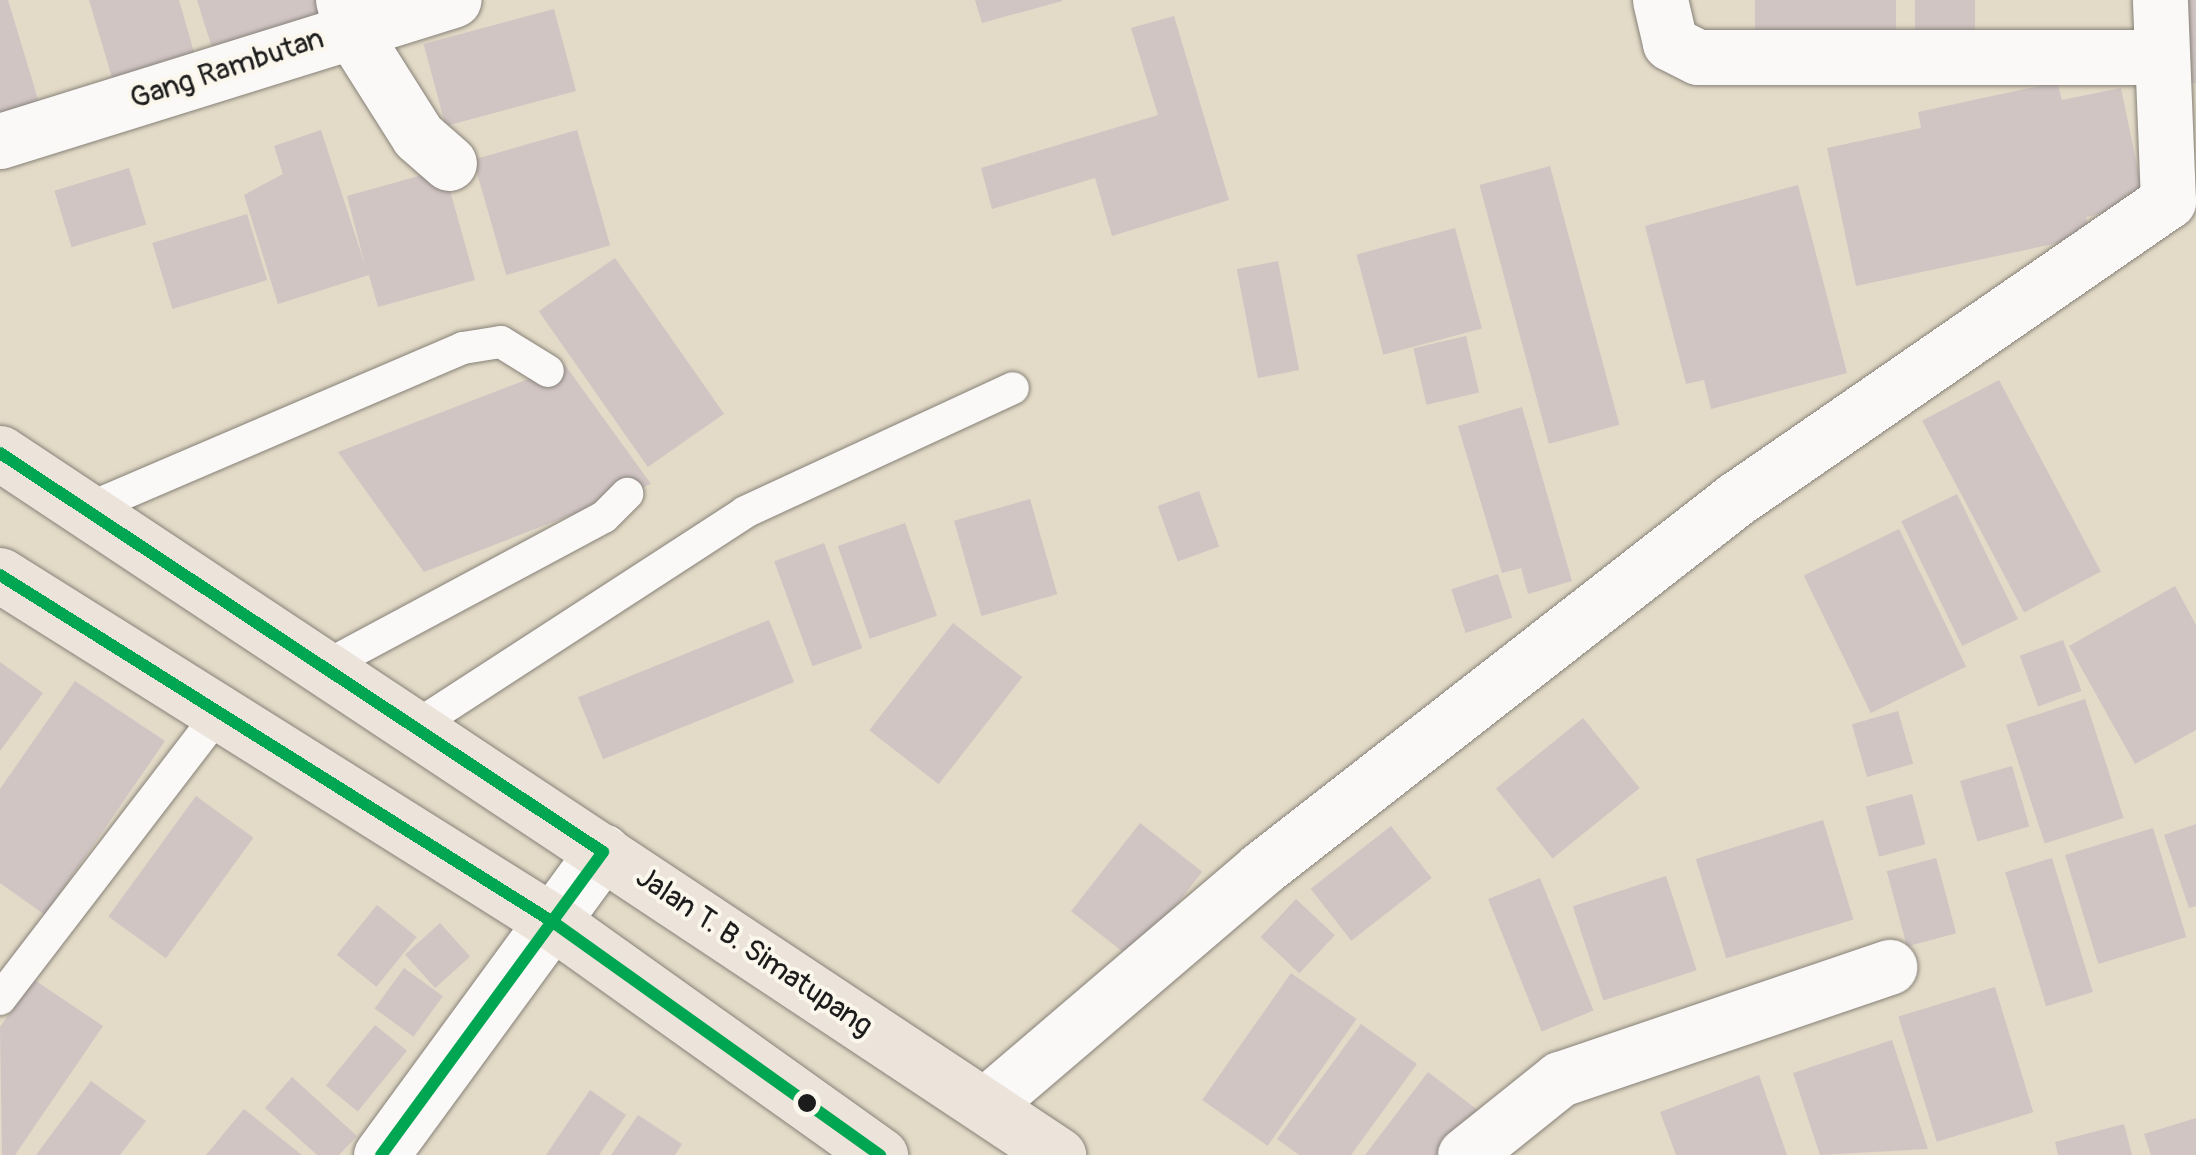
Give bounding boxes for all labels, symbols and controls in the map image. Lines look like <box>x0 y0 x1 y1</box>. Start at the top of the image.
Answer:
street label: Gang Rambutan <box>126 21 328 117</box>
street label: Jalan T. B. Simatupang <box>629 859 879 1045</box>
unlabelled marker <box>797 1093 817 1113</box>

